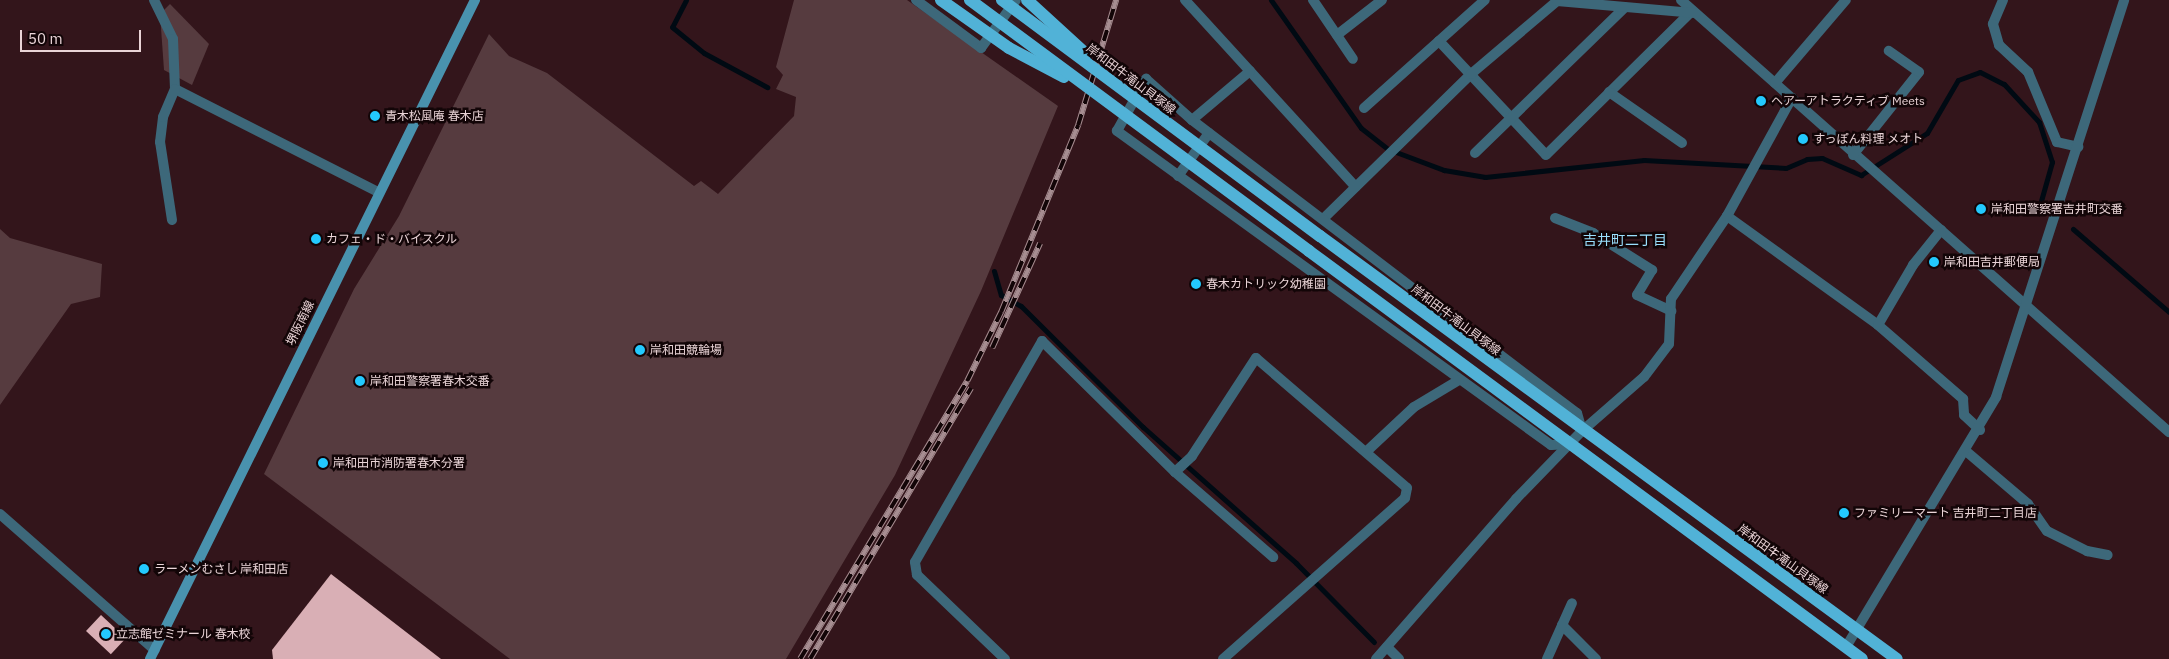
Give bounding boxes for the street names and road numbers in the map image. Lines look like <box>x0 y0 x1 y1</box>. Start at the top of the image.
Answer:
street label: 岸和田牛滝山貝塚線 <box>1084 41 1178 117</box>
street label: 岸和田牛滝山貝塚線 <box>1409 282 1503 358</box>
street label: 堺阪南線 <box>283 298 317 348</box>
street label: 岸和田牛滝山貝塚線 <box>1735 521 1831 597</box>

